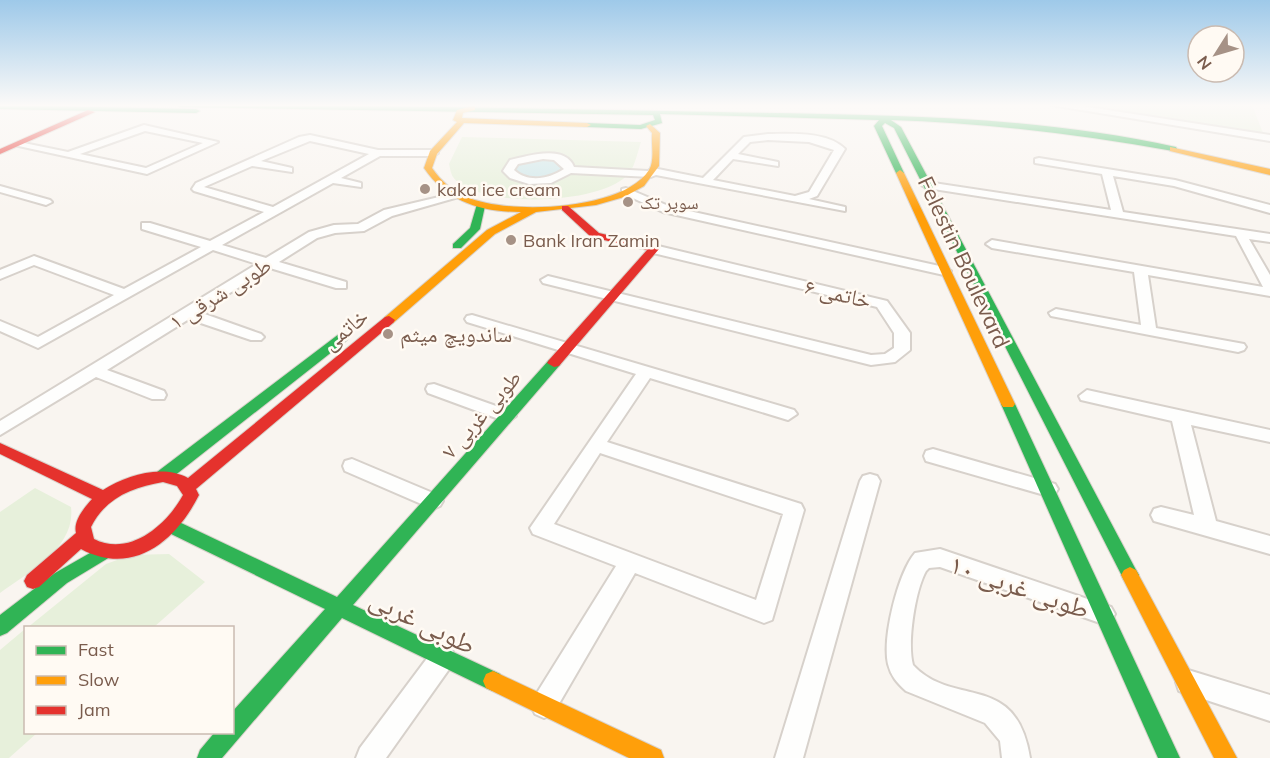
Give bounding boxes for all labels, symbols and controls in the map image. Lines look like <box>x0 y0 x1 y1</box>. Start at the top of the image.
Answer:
north arrow <box>1186 24 1246 84</box>
text: N <box>1192 52 1216 74</box>
street label: Felestin Boulevard <box>912 172 1016 352</box>
place label: kaka ice cream <box>437 178 561 201</box>
marker: kaka ice cream <box>418 182 432 196</box>
place label: سوپر تک <box>640 191 699 214</box>
marker: سوپر تک <box>621 195 635 209</box>
place label: Bank Iran Zamin <box>523 229 660 252</box>
marker: Bank Iran Zamin <box>504 233 518 247</box>
street label: طوبی شرقی ۱ <box>164 251 276 335</box>
street label: خاتمی ۶ <box>802 272 874 314</box>
street label: خاتمی <box>316 302 374 356</box>
place label: ساندویچ میثم <box>400 320 512 349</box>
marker: ساندویچ میثم <box>381 327 395 341</box>
street label: طوبی غربی ۷ <box>435 364 527 464</box>
street label: طوبی غربی ۱۰ <box>946 546 1094 626</box>
street label: طوبی غربی <box>364 581 482 661</box>
legend <box>24 626 234 734</box>
text: Fast <box>78 638 114 661</box>
text: Slow <box>78 668 120 691</box>
text: Jam <box>78 698 111 721</box>

